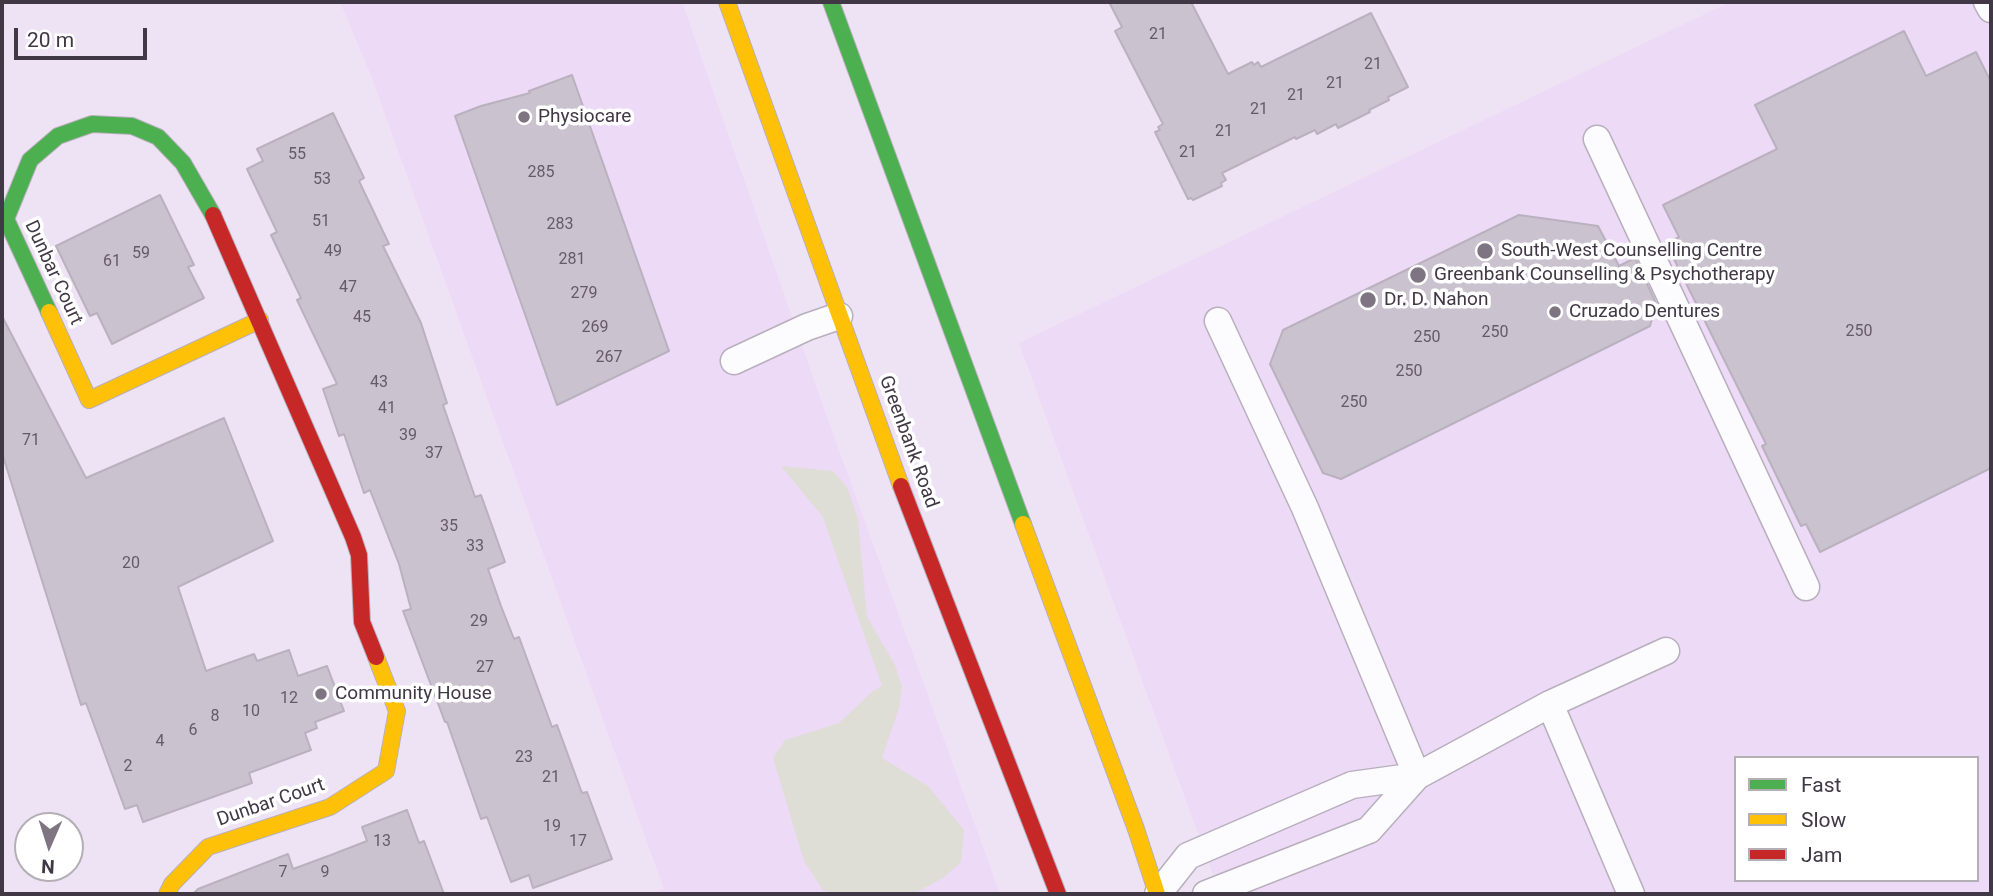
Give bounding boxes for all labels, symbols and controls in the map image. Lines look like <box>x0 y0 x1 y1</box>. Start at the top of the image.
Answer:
scale bar <box>18 14 150 58</box>
house number: 21 <box>1149 25 1167 45</box>
text: 20 m <box>27 28 74 52</box>
house number: 21 <box>1364 55 1382 75</box>
house number: 21 <box>1326 74 1344 94</box>
house number: 21 <box>1287 86 1305 106</box>
house number: 21 <box>1250 100 1268 120</box>
place label: Physiocare <box>538 106 631 128</box>
marker: Physiocare <box>516 109 532 125</box>
house number: 21 <box>1215 122 1233 142</box>
house number: 21 <box>1179 143 1197 163</box>
house number: 55 <box>288 145 306 165</box>
house number: 285 <box>528 163 554 183</box>
house number: 53 <box>313 170 331 190</box>
house number: 51 <box>312 212 330 232</box>
house number: 283 <box>547 215 573 235</box>
street label: Dunbar Court <box>19 217 87 329</box>
place label: South-West Counselling Centre <box>1501 240 1762 262</box>
marker: South-West Counselling Centre <box>1475 241 1495 261</box>
house number: 49 <box>324 242 342 262</box>
house number: 59 <box>132 244 150 264</box>
house number: 281 <box>559 250 585 270</box>
house number: 61 <box>103 252 121 272</box>
place label: Greenbank Counselling & Psychotherapy <box>1434 264 1775 286</box>
marker: Greenbank Counselling & Psychotherapy <box>1408 265 1428 285</box>
house number: 47 <box>339 278 357 298</box>
house number: 279 <box>571 284 597 304</box>
place label: Dr. D. Nahon <box>1384 289 1488 311</box>
marker: Dr. D. Nahon <box>1358 290 1378 310</box>
place label: Cruzado Dentures <box>1569 301 1720 323</box>
marker: Cruzado Dentures <box>1547 304 1563 320</box>
house number: 45 <box>353 308 371 328</box>
house number: 269 <box>582 318 608 338</box>
house number: 250 <box>1846 322 1872 342</box>
house number: 250 <box>1482 323 1508 343</box>
house number: 250 <box>1414 328 1440 348</box>
house number: 267 <box>596 348 622 368</box>
house number: 250 <box>1396 362 1422 382</box>
house number: 43 <box>370 373 388 393</box>
street label: Greenbank Road <box>873 373 943 511</box>
house number: 250 <box>1341 393 1367 413</box>
house number: 41 <box>378 399 396 419</box>
house number: 39 <box>399 426 417 446</box>
house number: 71 <box>22 431 40 451</box>
house number: 37 <box>425 444 443 464</box>
house number: 35 <box>440 517 458 537</box>
house number: 33 <box>466 537 484 557</box>
house number: 20 <box>122 554 140 574</box>
house number: 29 <box>470 612 488 632</box>
house number: 27 <box>476 658 494 678</box>
place label: Community House <box>335 683 492 705</box>
marker: Community House <box>313 686 329 702</box>
house number: 12 <box>280 689 298 709</box>
house number: 10 <box>242 702 260 722</box>
house number: 8 <box>211 707 219 727</box>
house number: 6 <box>189 721 197 741</box>
house number: 4 <box>156 732 164 752</box>
house number: 23 <box>515 748 533 768</box>
legend <box>1734 756 1979 882</box>
house number: 2 <box>124 757 132 777</box>
house number: 21 <box>542 768 560 788</box>
text: Fast <box>1801 773 1841 797</box>
street label: Dunbar Court <box>214 774 328 832</box>
text: Slow <box>1801 808 1846 832</box>
north arrow <box>14 812 84 882</box>
house number: 19 <box>543 817 561 837</box>
house number: 13 <box>373 832 391 852</box>
house number: 17 <box>569 832 587 852</box>
text: Jam <box>1801 843 1842 867</box>
text: N <box>41 855 55 878</box>
house number: 7 <box>279 863 287 883</box>
house number: 9 <box>321 863 329 883</box>

